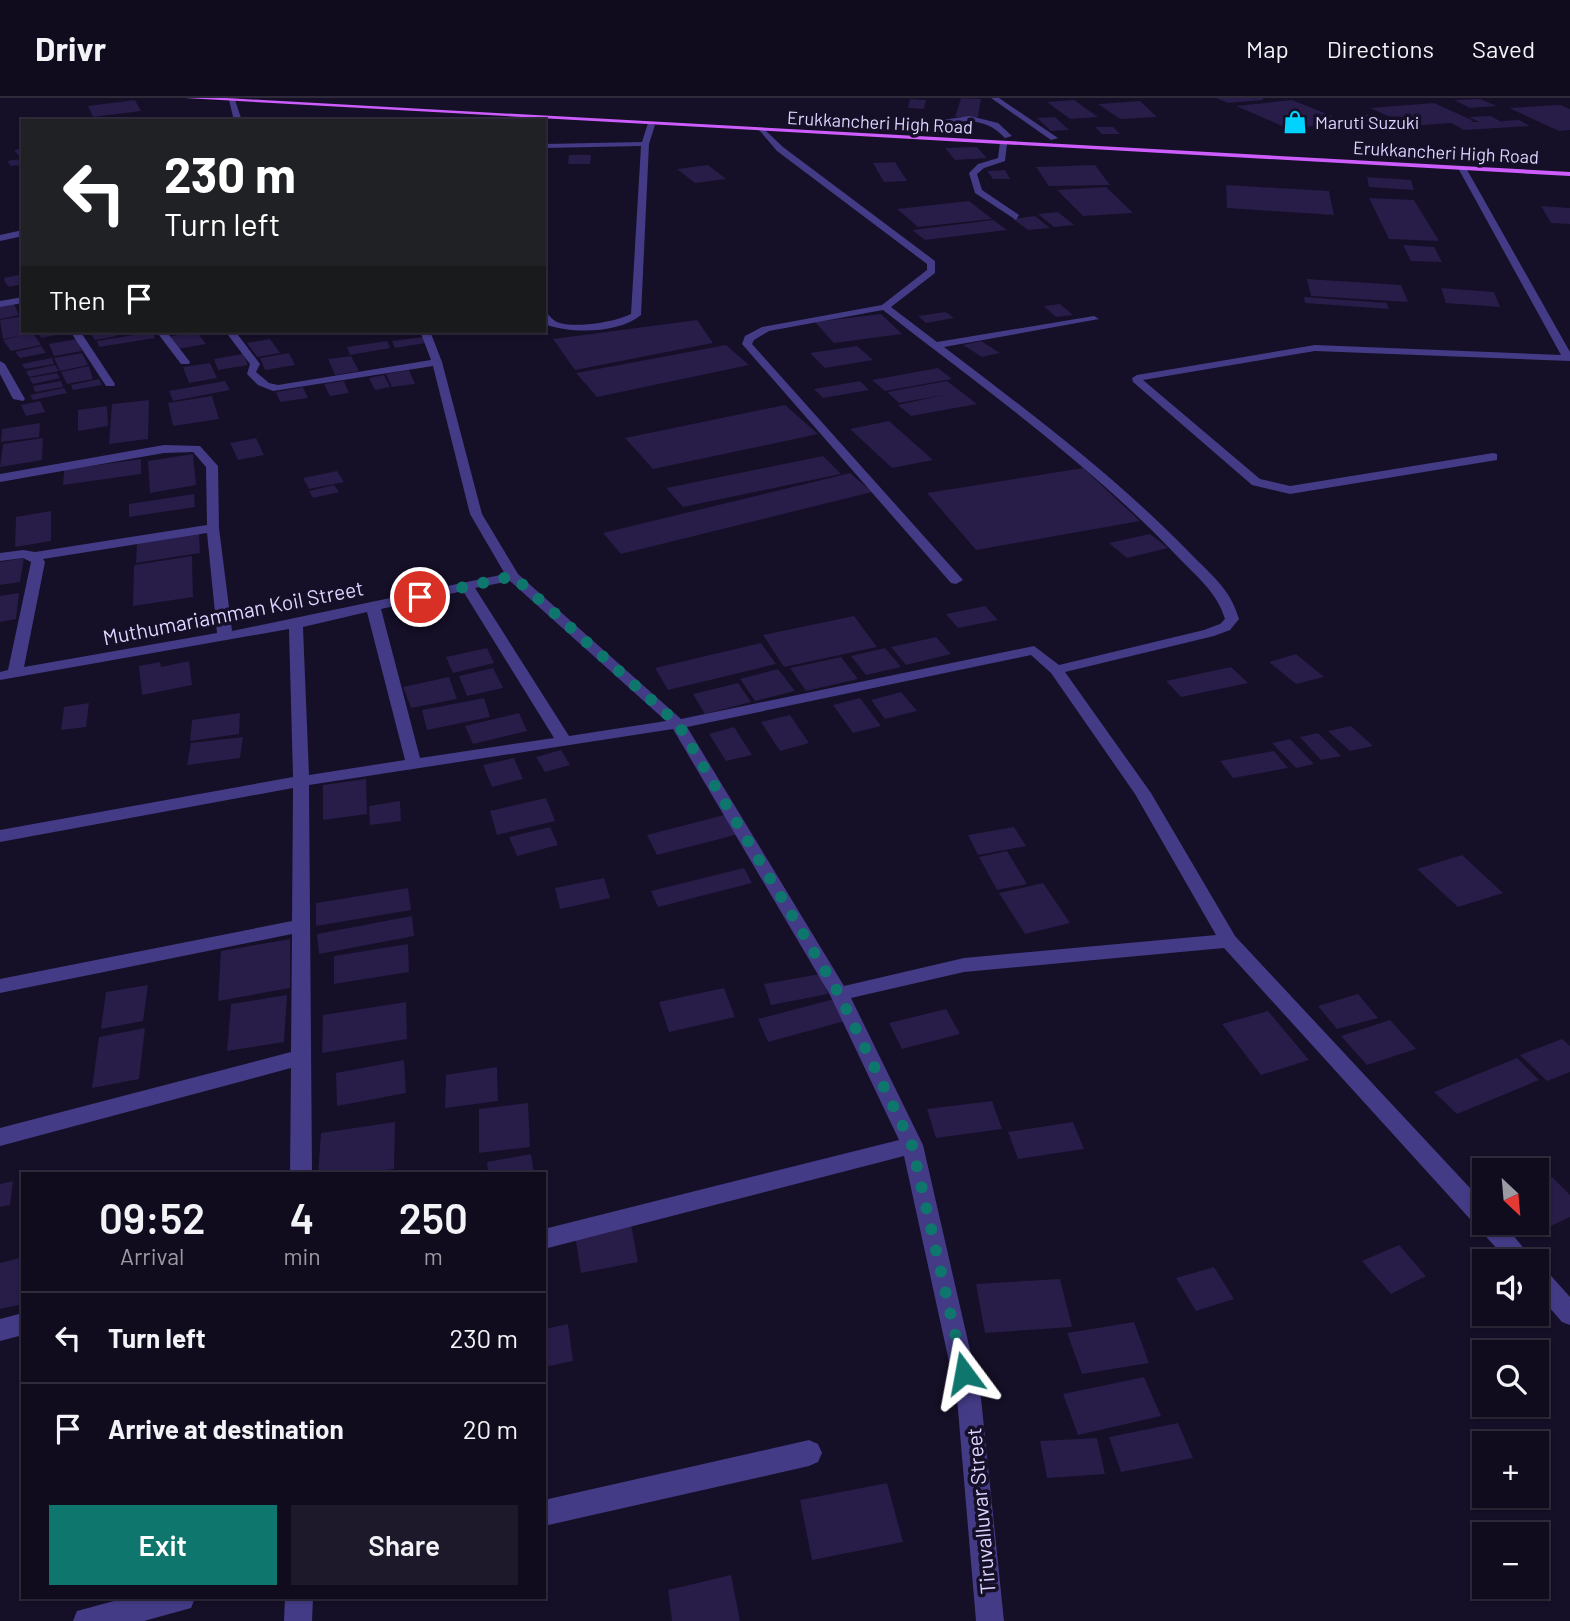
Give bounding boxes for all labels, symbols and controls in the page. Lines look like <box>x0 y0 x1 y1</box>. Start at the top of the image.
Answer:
text: Drivr <box>35 28 106 68</box>
text: Map <box>1246 34 1289 63</box>
text: Directions <box>1327 34 1434 63</box>
text: Saved <box>1472 34 1535 63</box>
street label: Erukkancheri High Road <box>786 106 974 138</box>
shop icon: Maruti Suzuki <box>1281 108 1309 136</box>
place label: Maruti Suzuki <box>1315 111 1419 133</box>
street label: Erukkancheri High Road <box>1352 136 1540 168</box>
text: 230 m <box>164 144 296 203</box>
icon: left <box>49 147 140 238</box>
text: Turn left <box>164 204 281 242</box>
icon: arrive <box>120 280 158 318</box>
text: Then <box>49 284 106 315</box>
pin <box>390 567 450 627</box>
street label: Muthumariamman Koil Street <box>101 574 365 650</box>
icon: arrive <box>401 578 439 616</box>
north arrow <box>1472 1158 1549 1236</box>
map controls <box>1472 1158 1549 1599</box>
text: 09:52 <box>99 1192 205 1242</box>
text: 4 <box>290 1192 314 1242</box>
text: 250 <box>399 1192 468 1242</box>
text: Arrival <box>120 1242 184 1270</box>
text: min <box>283 1242 321 1270</box>
text: m <box>424 1242 443 1270</box>
button: sound <box>1472 1249 1549 1326</box>
icon: left <box>49 1319 87 1357</box>
text: Turn left <box>108 1322 206 1353</box>
text: 230 m <box>449 1322 518 1353</box>
position arrow <box>927 1336 1001 1410</box>
button: search <box>1472 1340 1549 1417</box>
icon: arrive <box>49 1410 87 1448</box>
text: Arrive at destination <box>108 1413 344 1444</box>
text: 20 m <box>463 1413 518 1444</box>
street label: Tiruvalluvar Street <box>960 1427 1000 1595</box>
button: + <box>1472 1431 1549 1508</box>
button: Exit <box>49 1505 277 1585</box>
button: Share <box>291 1505 518 1585</box>
button: − <box>1472 1522 1549 1599</box>

